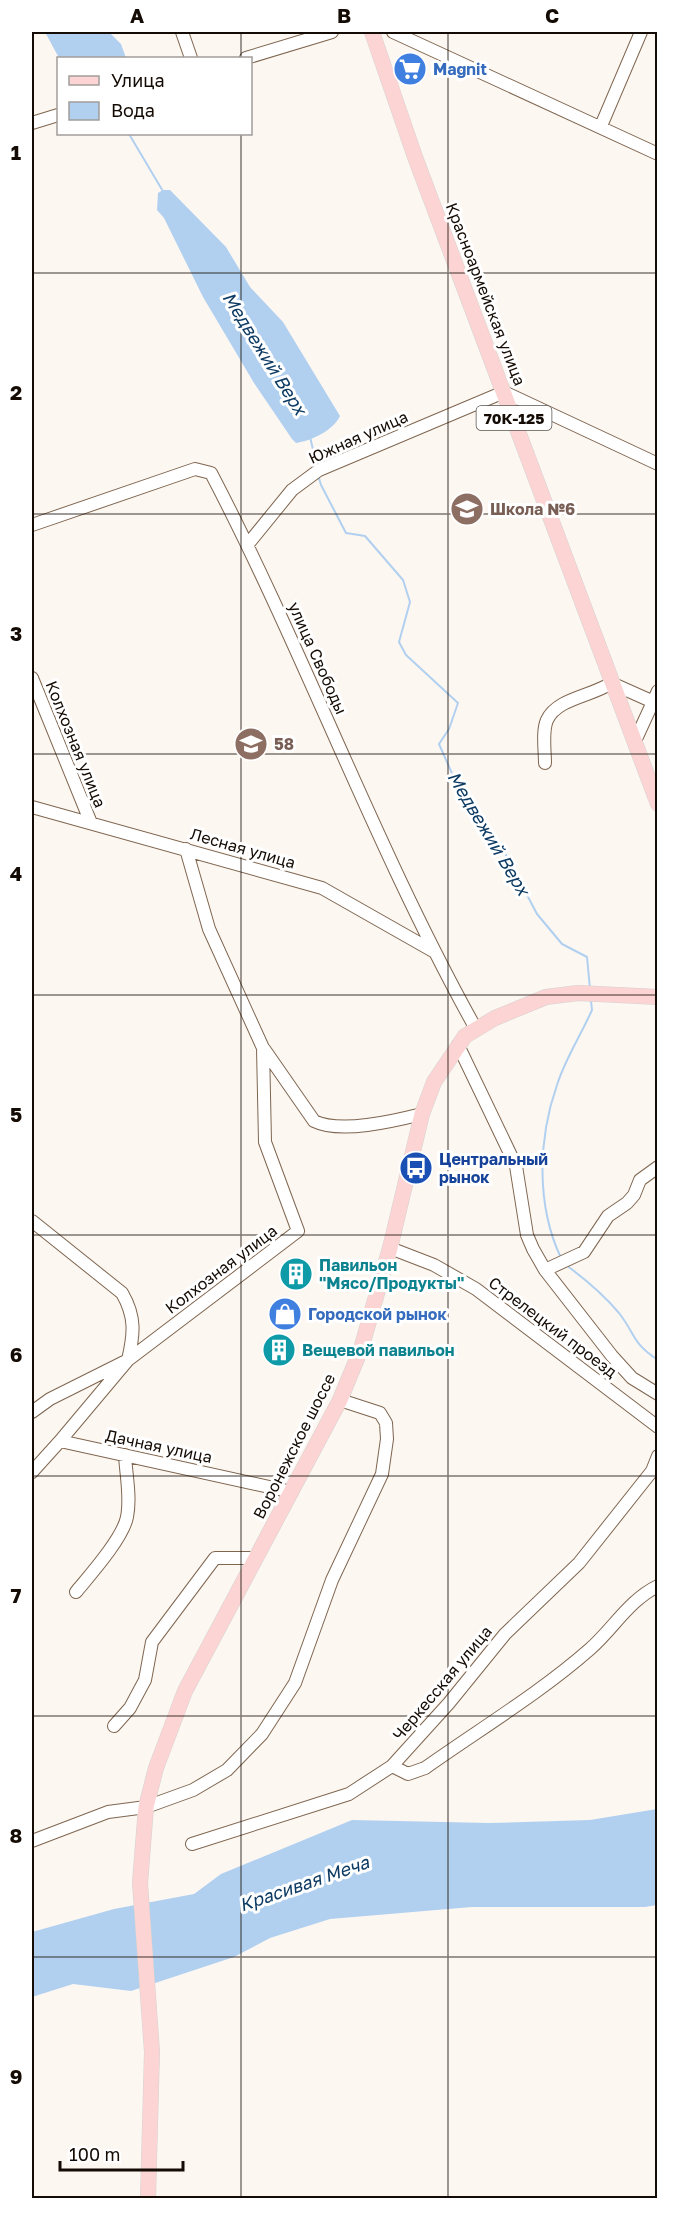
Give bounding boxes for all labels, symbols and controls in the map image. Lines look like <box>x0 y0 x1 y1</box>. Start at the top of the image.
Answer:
text: A <box>130 3 144 27</box>
text: B <box>337 3 351 27</box>
text: C <box>545 3 559 27</box>
supermarket icon: Magnit <box>392 51 428 87</box>
legend <box>57 57 252 135</box>
place label: Magnit <box>433 59 487 79</box>
text: Улица <box>111 69 165 91</box>
text: Вода <box>111 99 155 121</box>
text: 1 <box>11 140 21 164</box>
street label: Красноармейская улица <box>442 200 530 388</box>
water label: Медвежий Верх <box>218 287 313 420</box>
text: 2 <box>10 380 22 404</box>
street label: Южная улица <box>305 406 411 468</box>
road number: 70К-125 <box>476 406 552 430</box>
school or university icon: Школа №6 <box>449 491 485 527</box>
place label: Школа №6 <box>490 499 575 519</box>
street label: улица Свободы <box>284 599 352 717</box>
text: 3 <box>10 621 22 645</box>
street label: Колхозная улица <box>41 678 111 810</box>
school or university icon: 58 <box>233 726 269 762</box>
place label: 58 <box>274 734 294 754</box>
water label: Медвежий Верх <box>443 767 536 901</box>
street label: Лесная улица <box>188 823 298 873</box>
text: 4 <box>10 861 22 885</box>
text: 5 <box>10 1102 22 1126</box>
place label: Центральный рынок <box>439 1149 548 1187</box>
bus stop icon: Центральный рынок <box>398 1150 434 1186</box>
street label: Колхозная улица <box>161 1220 281 1318</box>
place label: Павильон "Мясо/Продукты" <box>319 1255 464 1293</box>
building icon: Павильон "Мясо/Продукты" <box>278 1256 314 1292</box>
street label: Стрелецкий проезд <box>485 1272 621 1382</box>
shop icon: Городской рынок <box>267 1296 303 1332</box>
place label: Городской рынок <box>308 1304 447 1324</box>
building icon: Вещевой павильон <box>261 1332 297 1368</box>
place label: Вещевой павильон <box>302 1340 455 1360</box>
text: 6 <box>10 1342 22 1366</box>
street label: Воронежское шоссе <box>249 1370 339 1522</box>
street label: Дачная улица <box>104 1425 214 1467</box>
text: 7 <box>11 1583 22 1607</box>
street label: Черкесская улица <box>388 1622 496 1744</box>
text: 8 <box>10 1823 22 1847</box>
water label: Красивая Меча <box>236 1850 373 1916</box>
text: 9 <box>10 2064 22 2088</box>
scale bar <box>60 2134 183 2172</box>
text: 100 m <box>69 2143 120 2165</box>

